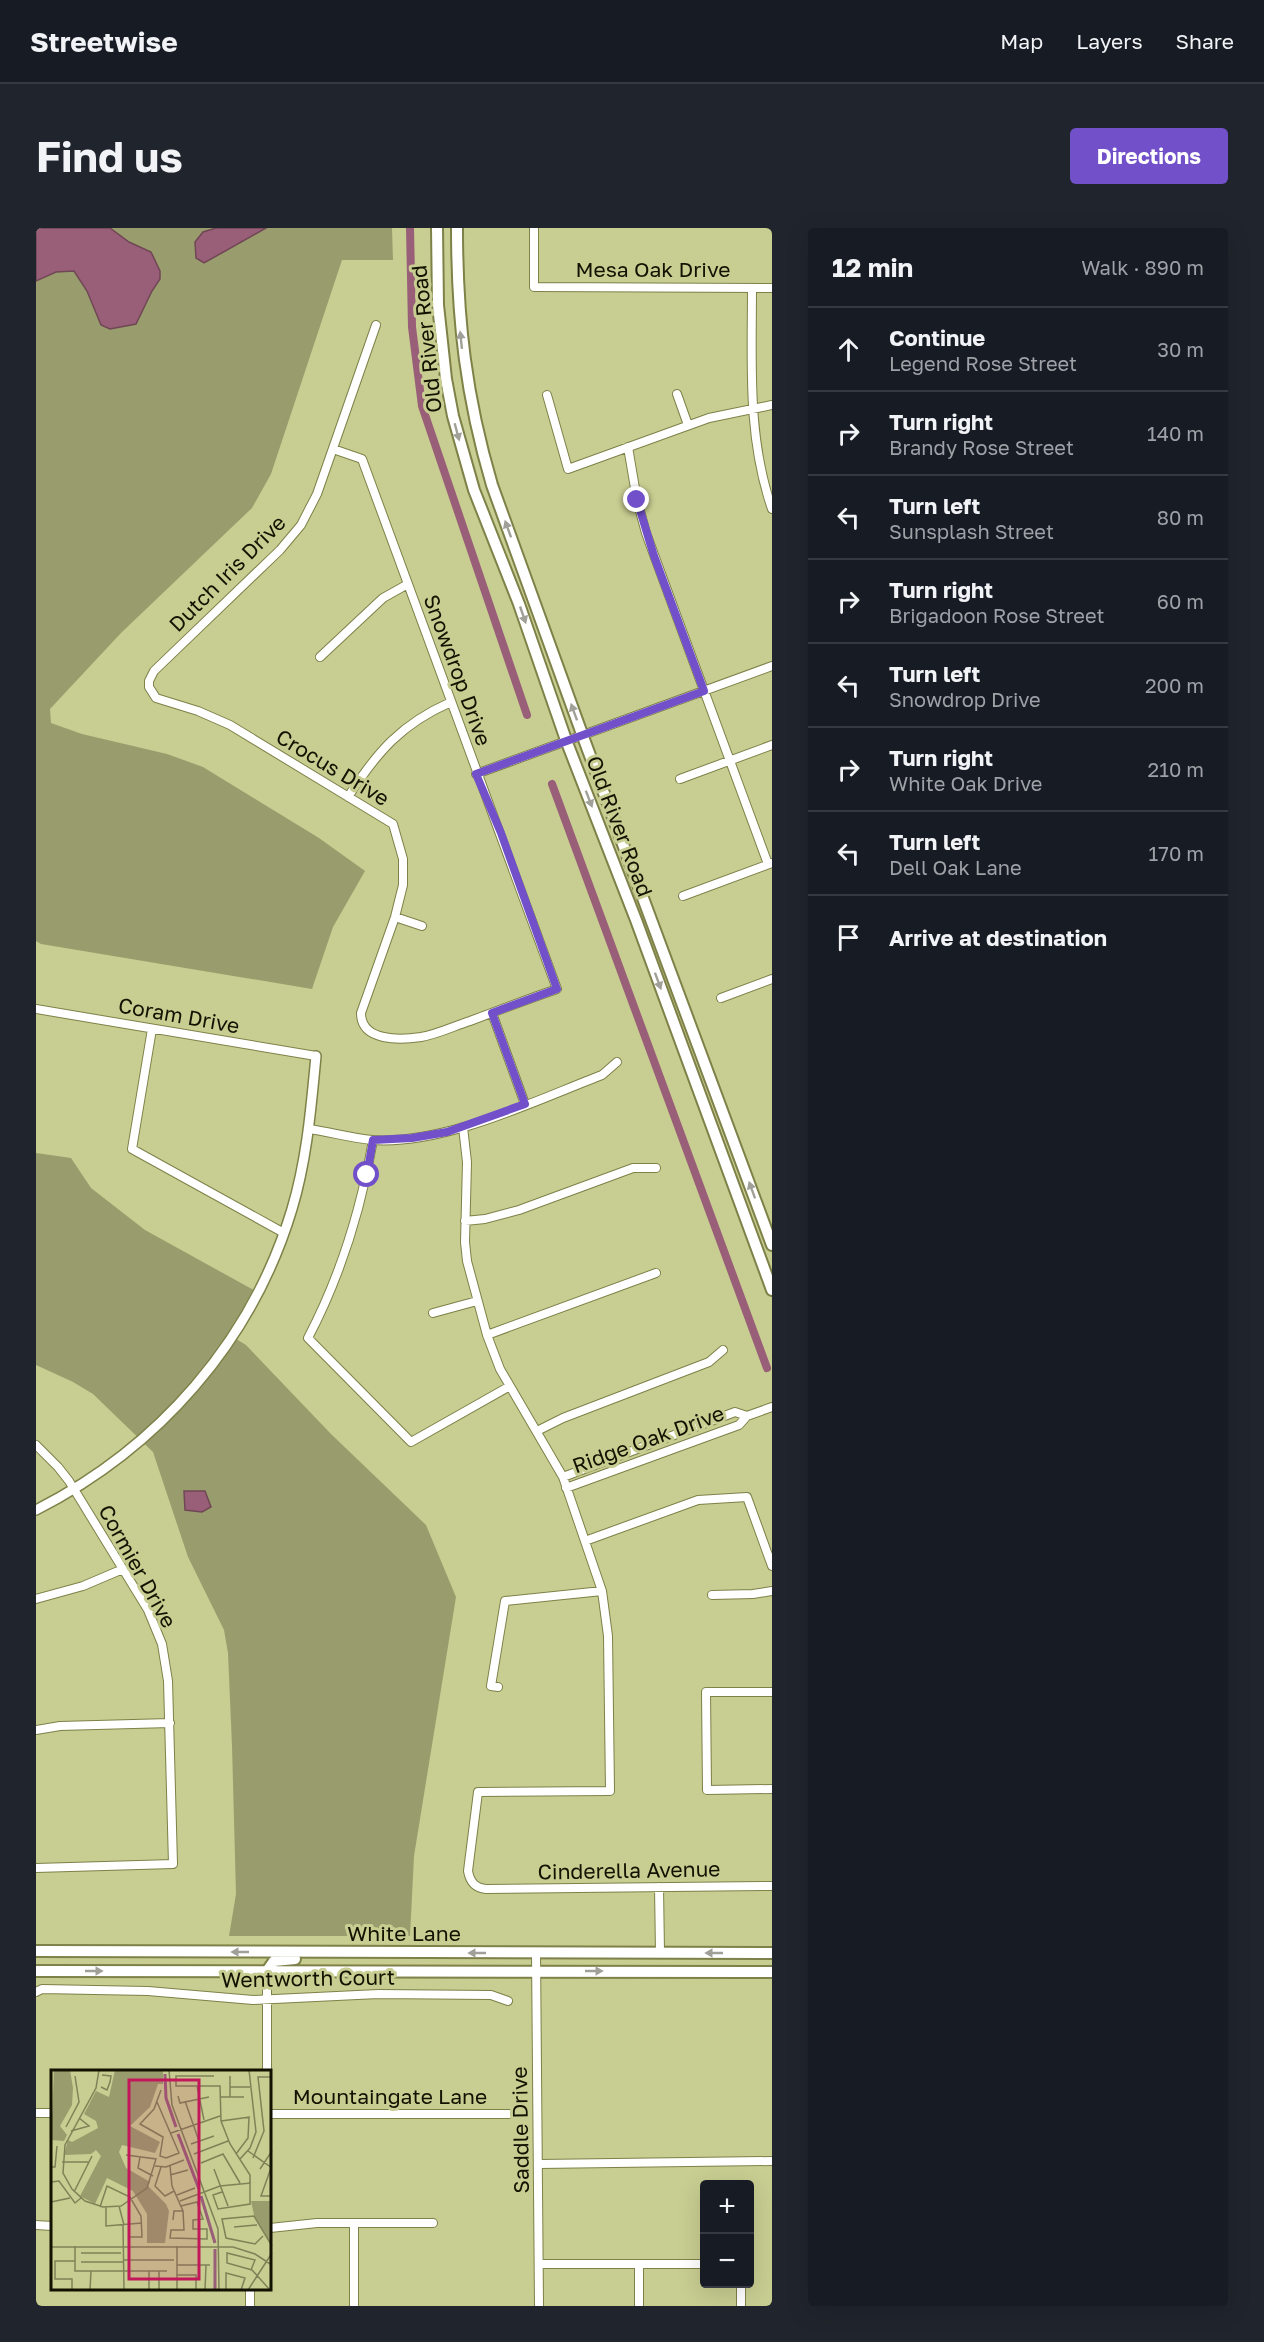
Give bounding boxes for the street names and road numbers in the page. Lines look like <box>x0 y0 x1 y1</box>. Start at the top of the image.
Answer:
street label: Mesa Oak Drive <box>575 256 731 282</box>
street label: Old River Road <box>405 264 447 414</box>
street label: Dutch Iris Drive <box>163 509 291 637</box>
street label: Snowdrop Drive <box>419 591 497 749</box>
street label: Crocus Drive <box>272 723 394 811</box>
street label: Old River Road <box>581 752 659 900</box>
street label: Coram Drive <box>116 992 242 1038</box>
street label: Ridge Oak Drive <box>569 1399 727 1479</box>
street label: Cormier Drive <box>93 1500 183 1632</box>
street label: Cinderella Avenue <box>537 1855 721 1885</box>
street label: White Lane <box>347 1920 461 1946</box>
street label: Wentworth Court <box>221 1963 395 1993</box>
street label: Saddle Drive <box>506 2066 534 2194</box>
street label: Mountaingate Lane <box>293 2083 487 2109</box>

